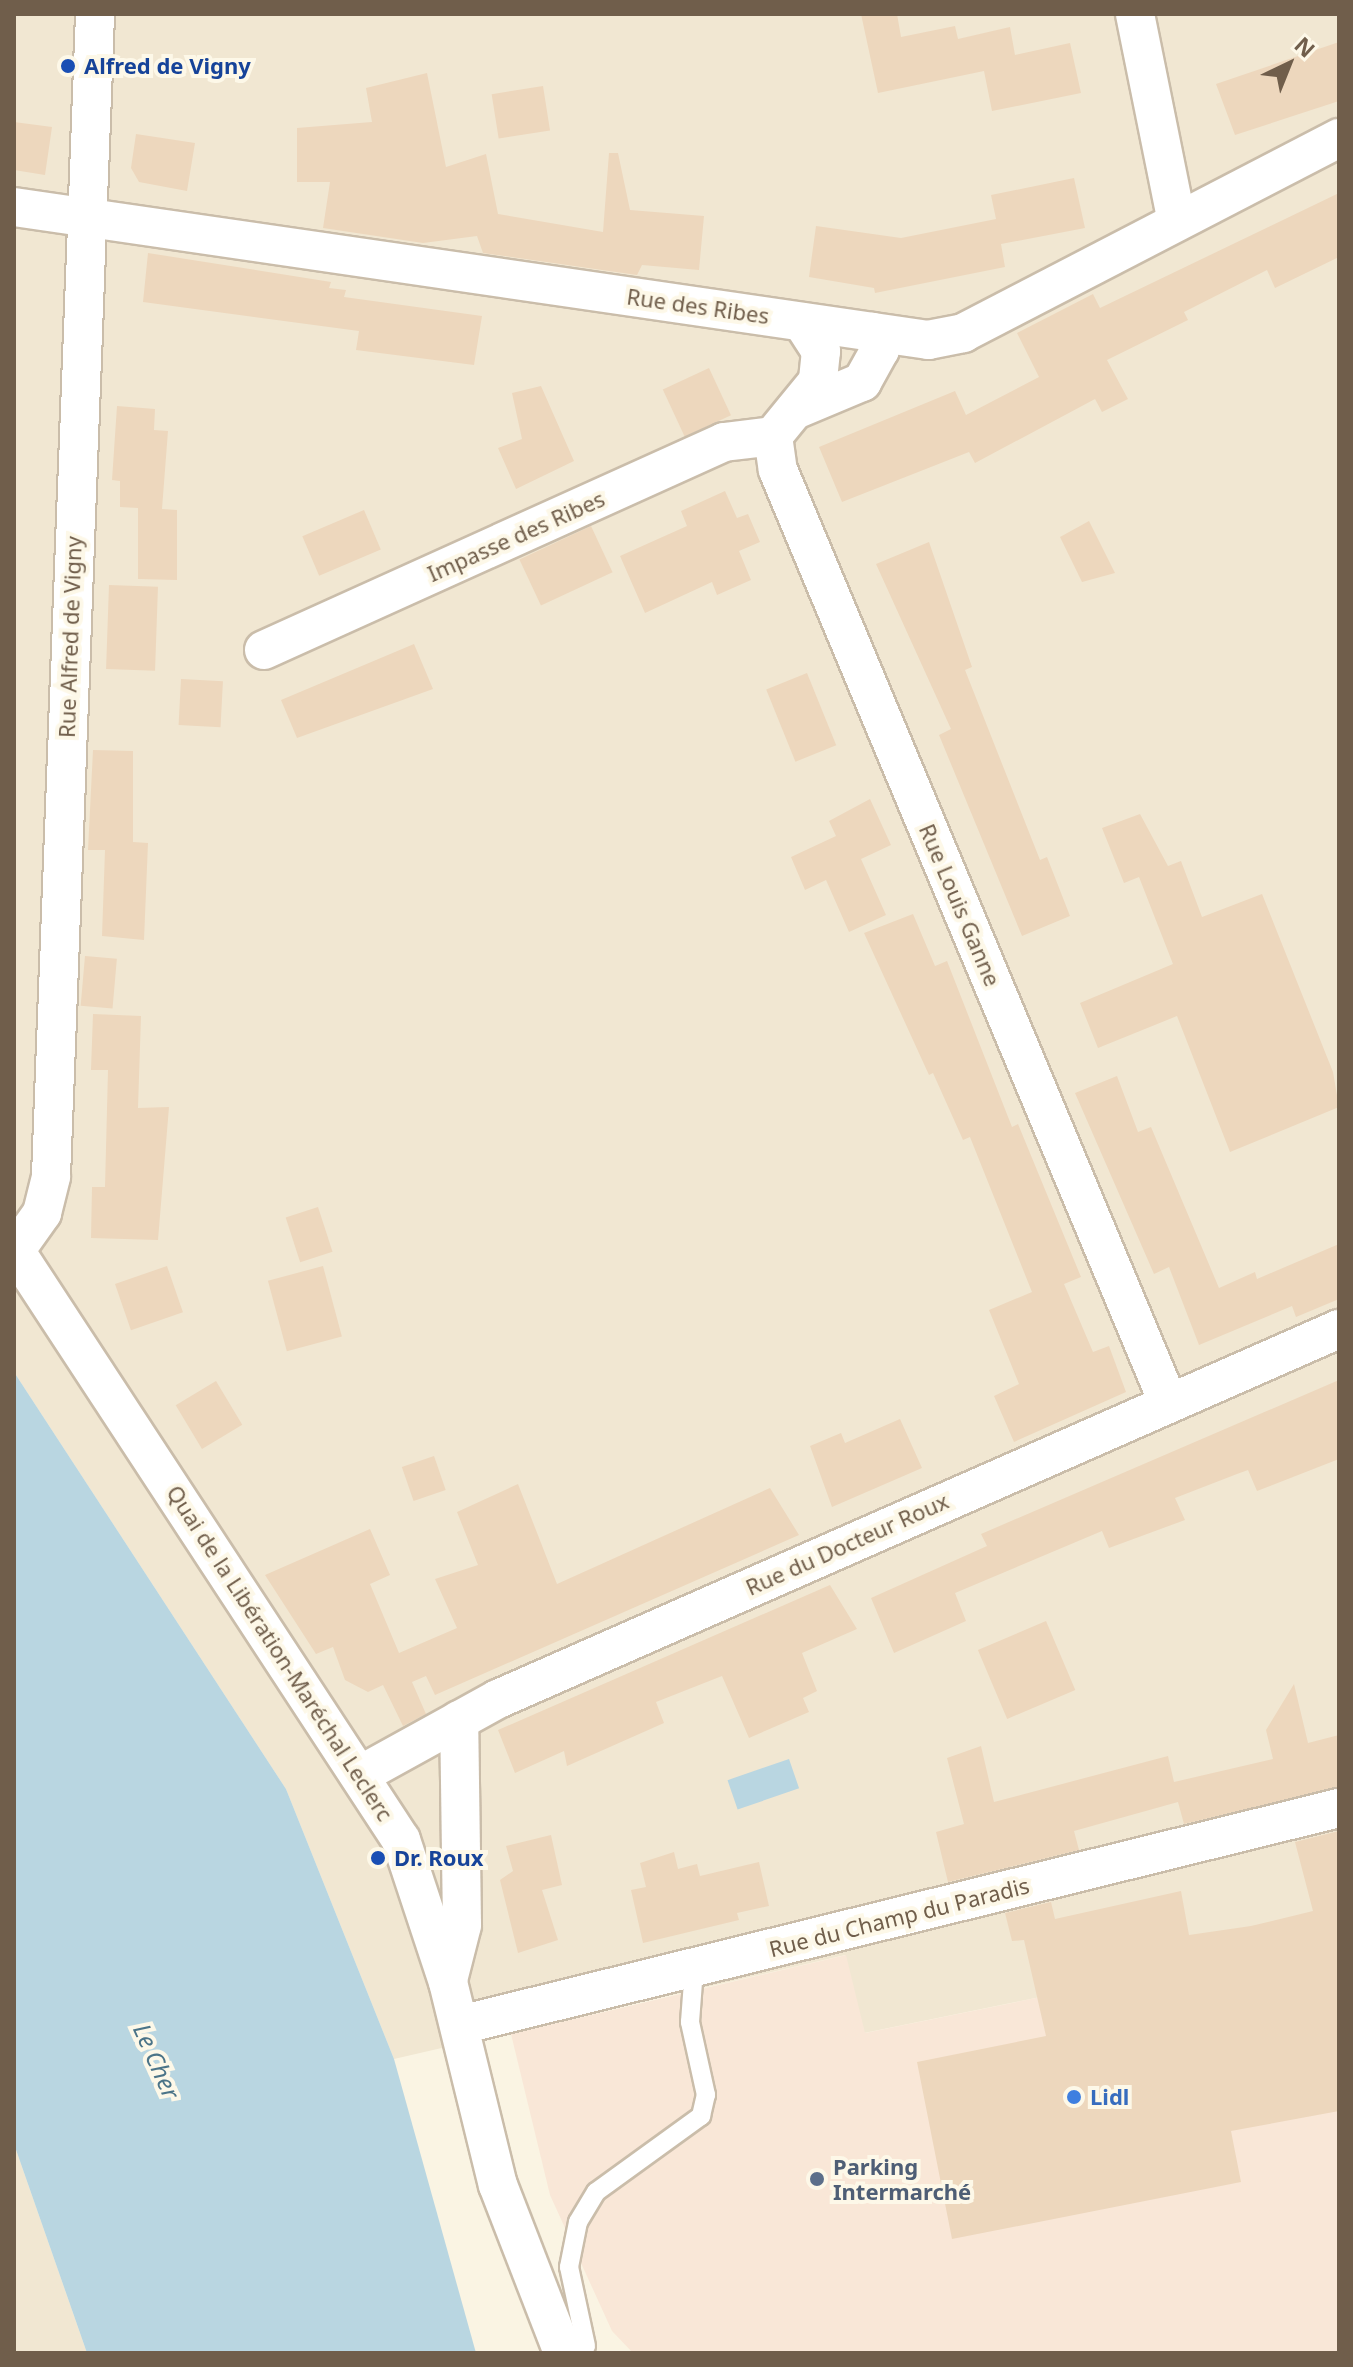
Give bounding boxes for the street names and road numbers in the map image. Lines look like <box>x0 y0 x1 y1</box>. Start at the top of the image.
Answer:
street label: Rue des Ribes <box>625 283 771 329</box>
street label: Impasse des Ribes <box>423 485 609 587</box>
street label: Rue Alfred de Vigny <box>53 536 87 738</box>
street label: Rue Louis Ganne <box>914 820 1006 990</box>
street label: Quai de la Libération-Maréchal Leclerc <box>161 1480 399 1826</box>
street label: Rue du Docteur Roux <box>742 1487 952 1601</box>
street label: Rue du Champ du Paradis <box>766 1872 1032 1962</box>

